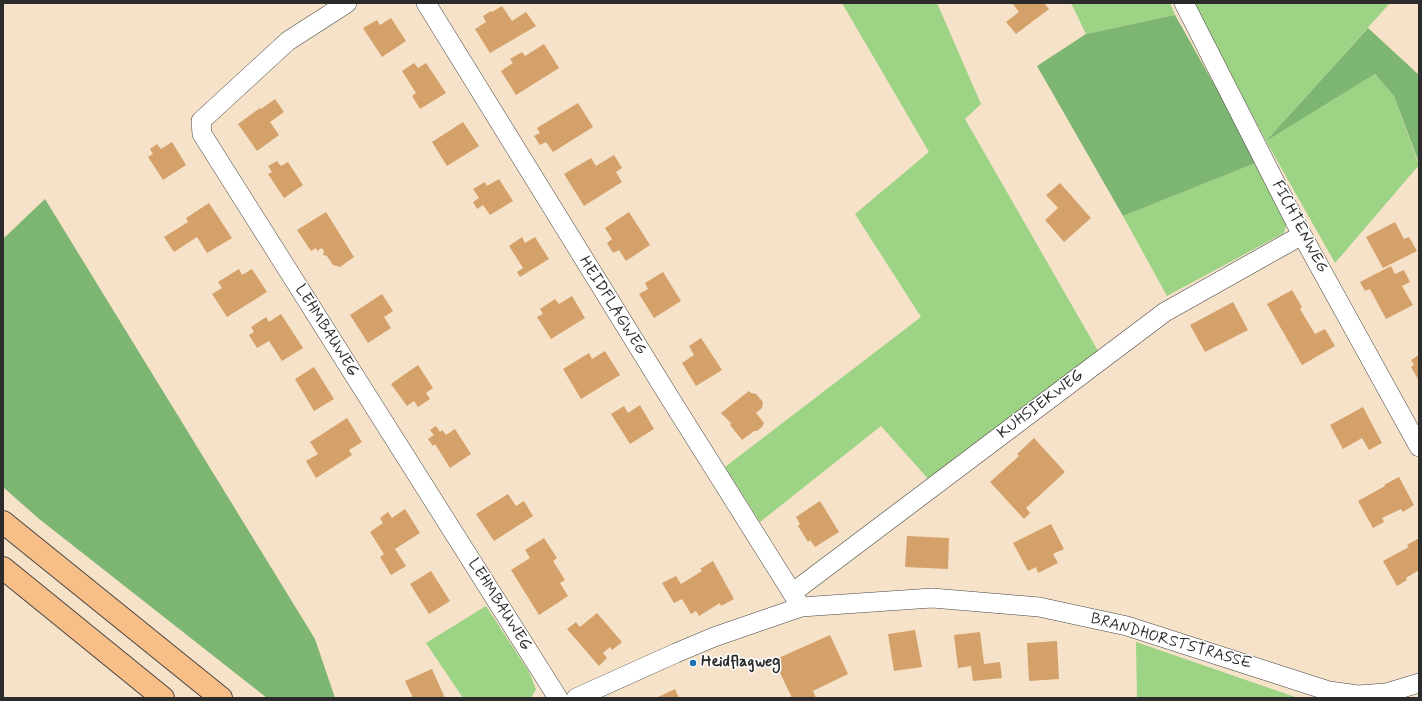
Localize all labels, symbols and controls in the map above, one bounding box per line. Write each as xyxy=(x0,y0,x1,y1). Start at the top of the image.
street label: FICHTENWEG xyxy=(1267,178,1331,276)
street label: HEIDFLAGWEG xyxy=(574,253,650,359)
street label: LEHMBAUWEG xyxy=(290,281,362,381)
street label: KUHSIEKWEG xyxy=(994,366,1088,444)
street label: LEHMBAUWEG xyxy=(463,555,535,655)
street label: BRANDHORSTSTRASSE xyxy=(1088,610,1254,674)
place label: Heidflagweg xyxy=(701,653,780,673)
marker: Heidflagweg xyxy=(688,658,698,668)

